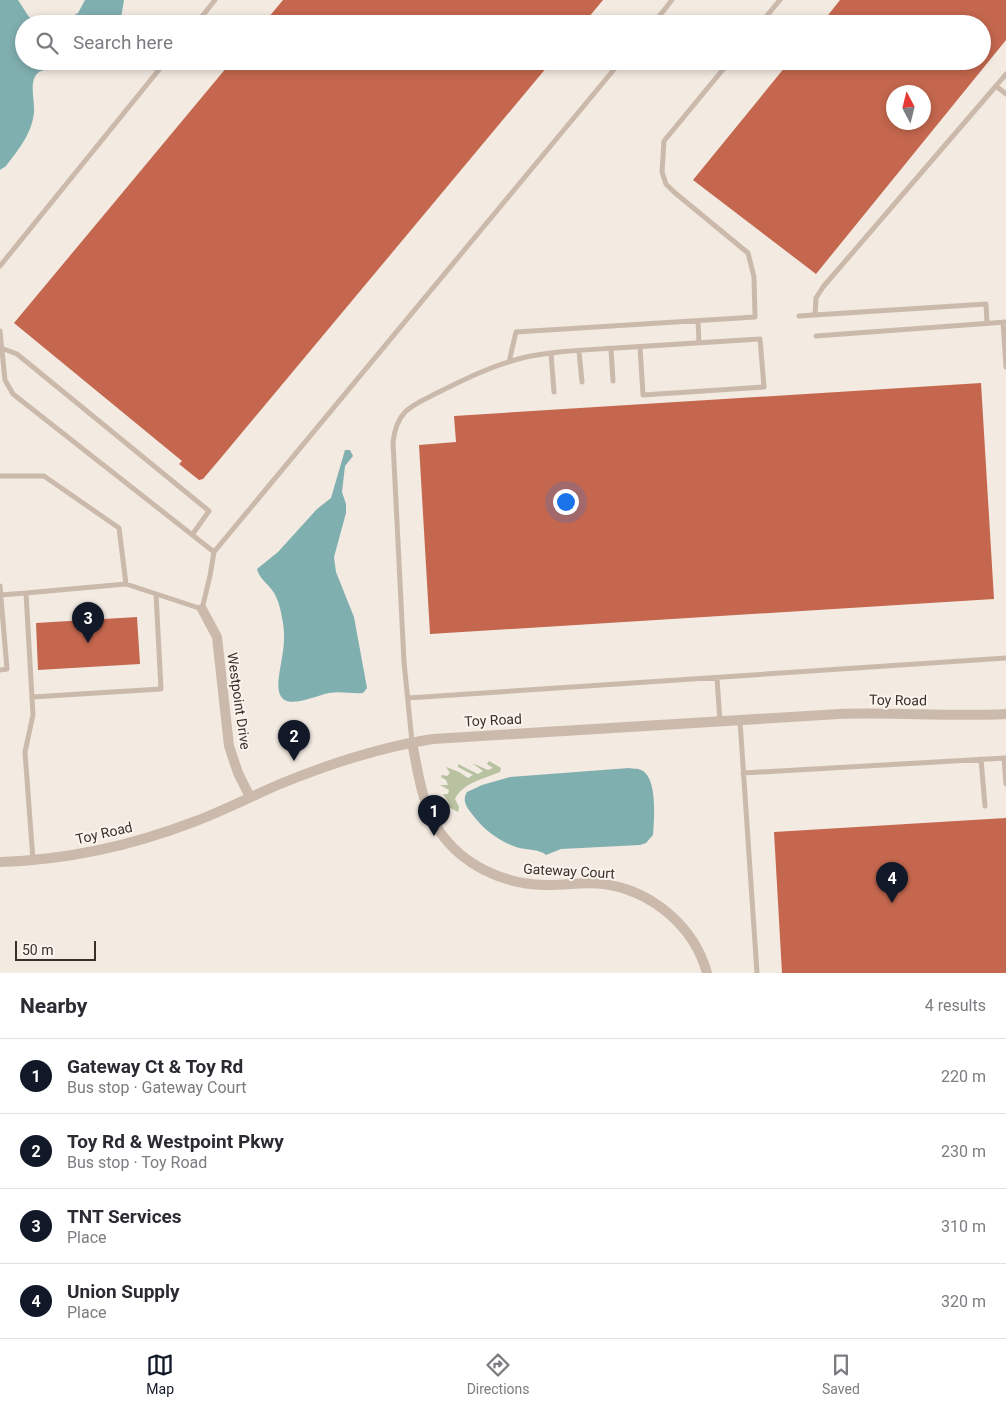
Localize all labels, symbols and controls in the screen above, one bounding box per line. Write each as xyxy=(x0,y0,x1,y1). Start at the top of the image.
search box xyxy=(15,15,991,70)
icon: search xyxy=(33,29,61,57)
text: Search here xyxy=(73,31,173,54)
north arrow xyxy=(886,85,931,130)
your location xyxy=(553,489,579,515)
pin: 3 xyxy=(72,602,104,643)
street label: Westpoint Drive xyxy=(224,651,254,751)
street label: Toy Road xyxy=(869,691,927,709)
street label: Toy Road xyxy=(464,710,522,730)
pin: 2 xyxy=(278,720,310,761)
pin: 1 xyxy=(418,795,450,836)
street label: Toy Road xyxy=(74,819,134,847)
street label: Gateway Court xyxy=(523,861,616,881)
pin: 4 xyxy=(876,862,908,903)
scale bar xyxy=(15,938,96,961)
text: 50 m xyxy=(22,942,54,958)
text: Nearby xyxy=(20,994,87,1018)
text: 4 results xyxy=(925,996,986,1015)
text: Gateway Ct & Toy Rd xyxy=(67,1055,243,1078)
text: 1 xyxy=(31,1067,41,1086)
text: 220 m xyxy=(941,1067,986,1086)
text: Bus stop · Gateway Court xyxy=(67,1078,246,1097)
text: Toy Rd & Westpoint Pkwy xyxy=(67,1130,284,1153)
text: 2 xyxy=(31,1142,41,1161)
text: 230 m xyxy=(941,1142,986,1161)
text: Bus stop · Toy Road xyxy=(67,1153,207,1172)
text: TNT Services xyxy=(67,1205,182,1228)
text: 3 xyxy=(31,1217,41,1236)
text: 310 m xyxy=(941,1217,986,1236)
text: Place xyxy=(67,1228,107,1247)
text: Union Supply xyxy=(67,1280,180,1303)
text: 4 xyxy=(31,1292,41,1311)
text: 320 m xyxy=(941,1292,986,1311)
text: Place xyxy=(67,1303,107,1322)
tab: Map xyxy=(146,1351,174,1397)
tab: Directions xyxy=(467,1351,530,1397)
tab: Saved xyxy=(822,1351,860,1397)

